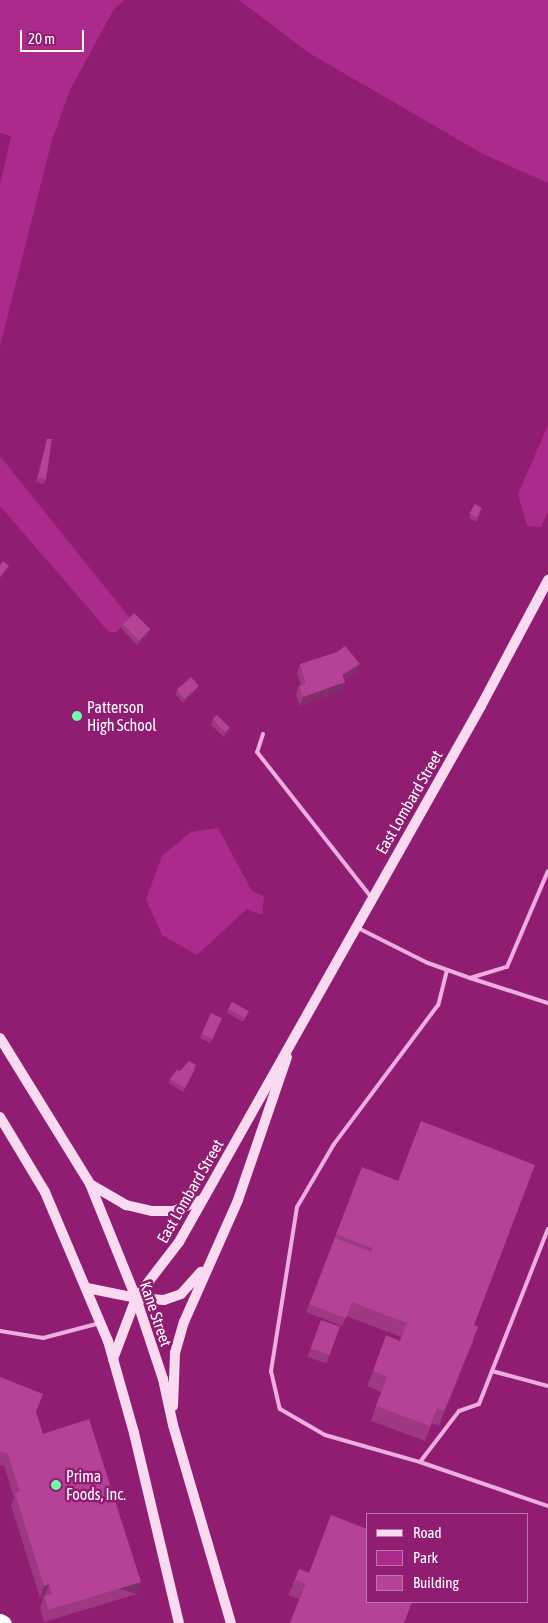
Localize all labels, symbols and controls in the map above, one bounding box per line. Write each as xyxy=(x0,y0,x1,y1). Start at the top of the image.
scale bar xyxy=(22,20,86,52)
text: 20 m xyxy=(28,30,55,47)
place label: Patterson High School xyxy=(87,697,156,735)
marker: Patterson High School xyxy=(71,710,83,722)
street label: East Lombard Street xyxy=(372,747,446,857)
street label: East Lombard Street xyxy=(153,1136,227,1246)
street label: Kane Street xyxy=(136,1279,176,1349)
place label: Prima Foods, Inc. xyxy=(66,1466,126,1504)
marker: Prima Foods, Inc. xyxy=(50,1479,62,1491)
legend xyxy=(366,1513,528,1603)
text: Road xyxy=(413,1524,442,1541)
text: Park xyxy=(413,1549,438,1566)
text: Building xyxy=(413,1574,459,1591)

